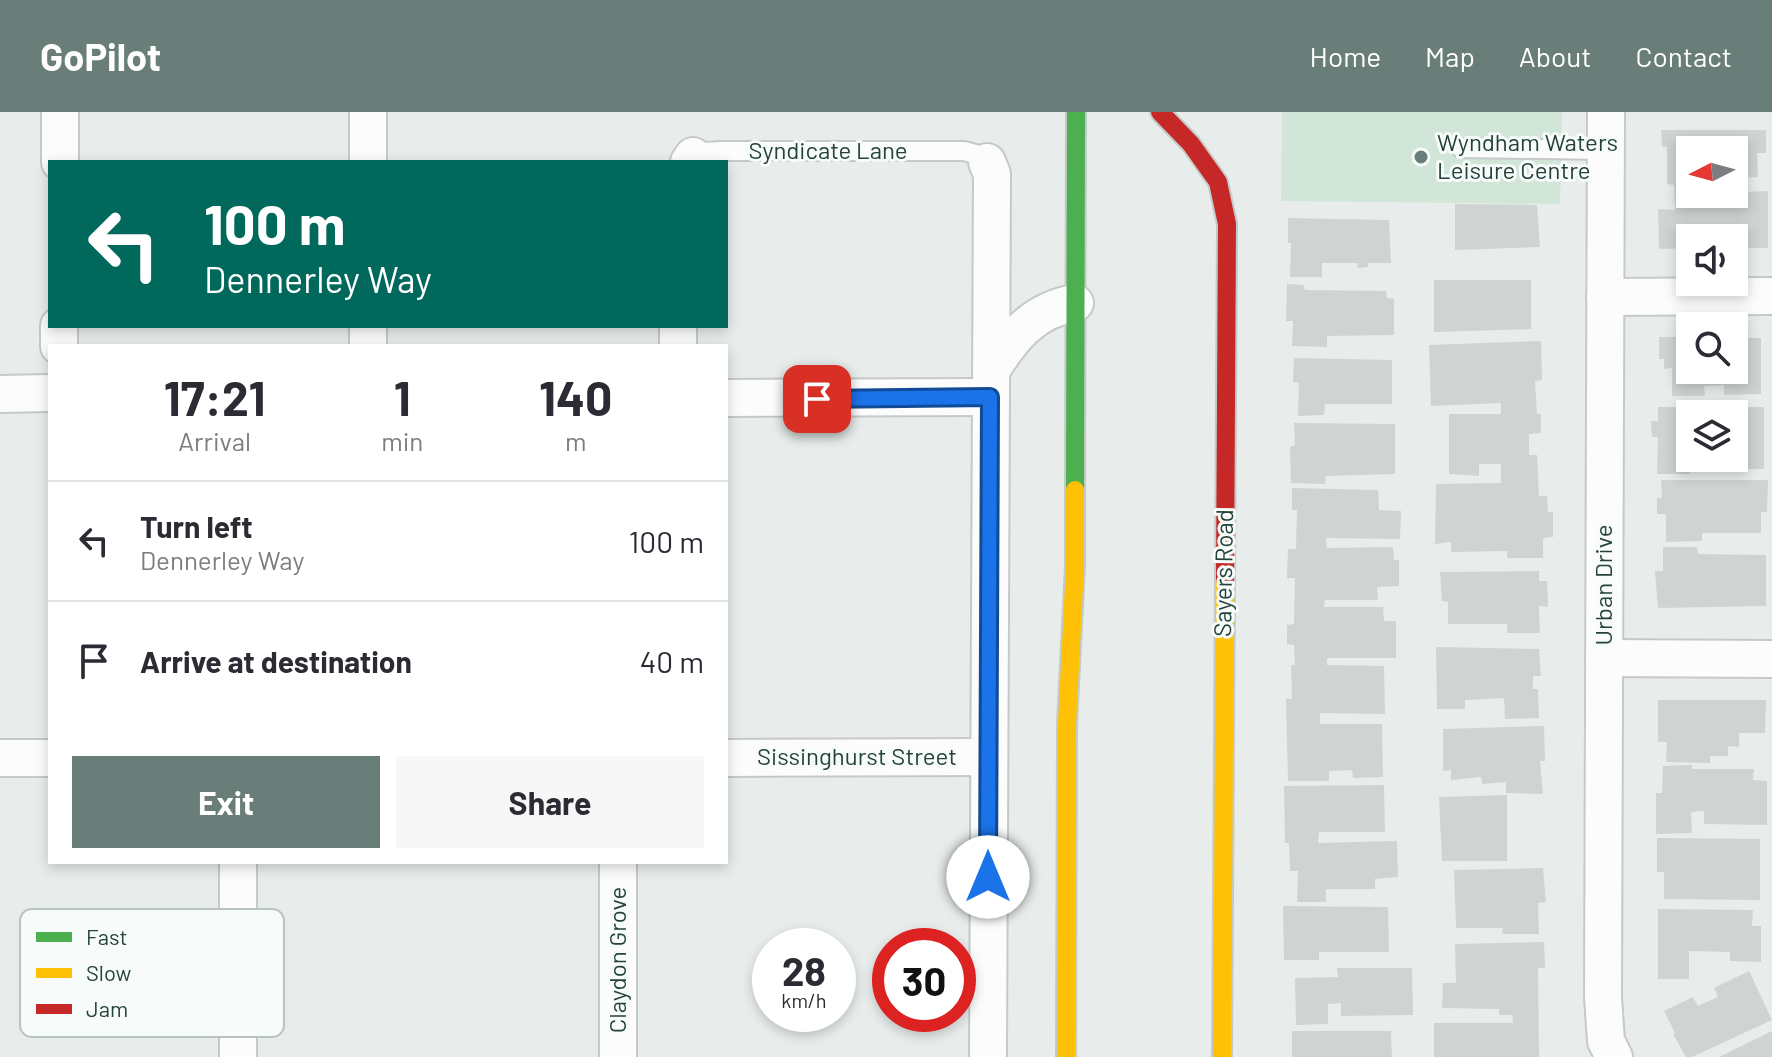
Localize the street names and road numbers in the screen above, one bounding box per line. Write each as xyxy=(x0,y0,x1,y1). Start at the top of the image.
street label: Syndicate Lane xyxy=(748,135,908,164)
street label: Sayers Road xyxy=(1207,509,1238,637)
street label: Urban Drive xyxy=(1588,525,1617,645)
street label: Sissinghurst Street xyxy=(757,741,957,770)
street label: Claydon Grove xyxy=(602,887,631,1033)

